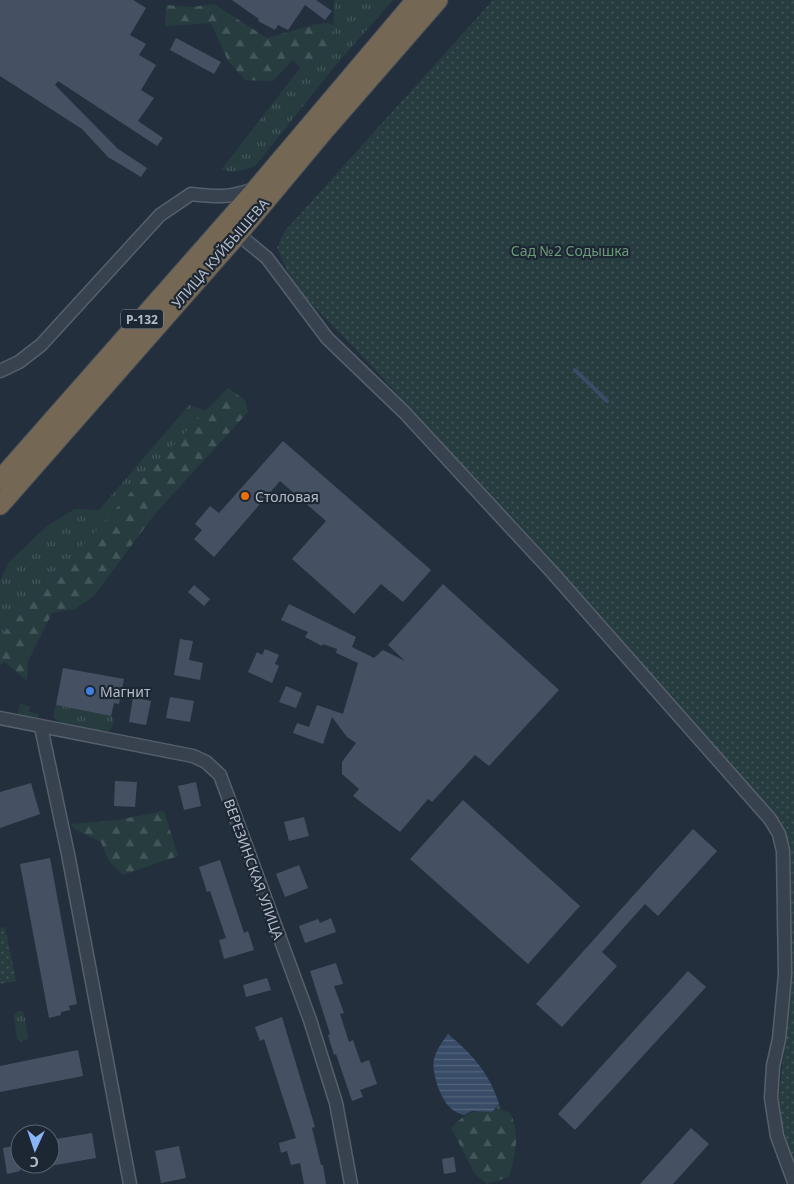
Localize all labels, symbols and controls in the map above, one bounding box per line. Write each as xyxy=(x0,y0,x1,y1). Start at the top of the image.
street label: УЛИЦА КУЙБЫШЕВА xyxy=(167,194,273,312)
park label: Сад №2 Содышка xyxy=(511,241,629,260)
road number: Р-132 xyxy=(121,310,163,328)
place label: Столовая xyxy=(255,487,319,506)
marker: Столовая xyxy=(239,490,251,502)
place label: Магнит xyxy=(100,682,151,701)
marker: Магнит xyxy=(84,685,96,697)
street label: ВЕРЕЗИНСКАЯ УЛИЦА xyxy=(220,796,288,942)
north arrow xyxy=(10,1124,60,1174)
text: С xyxy=(29,1153,39,1172)

